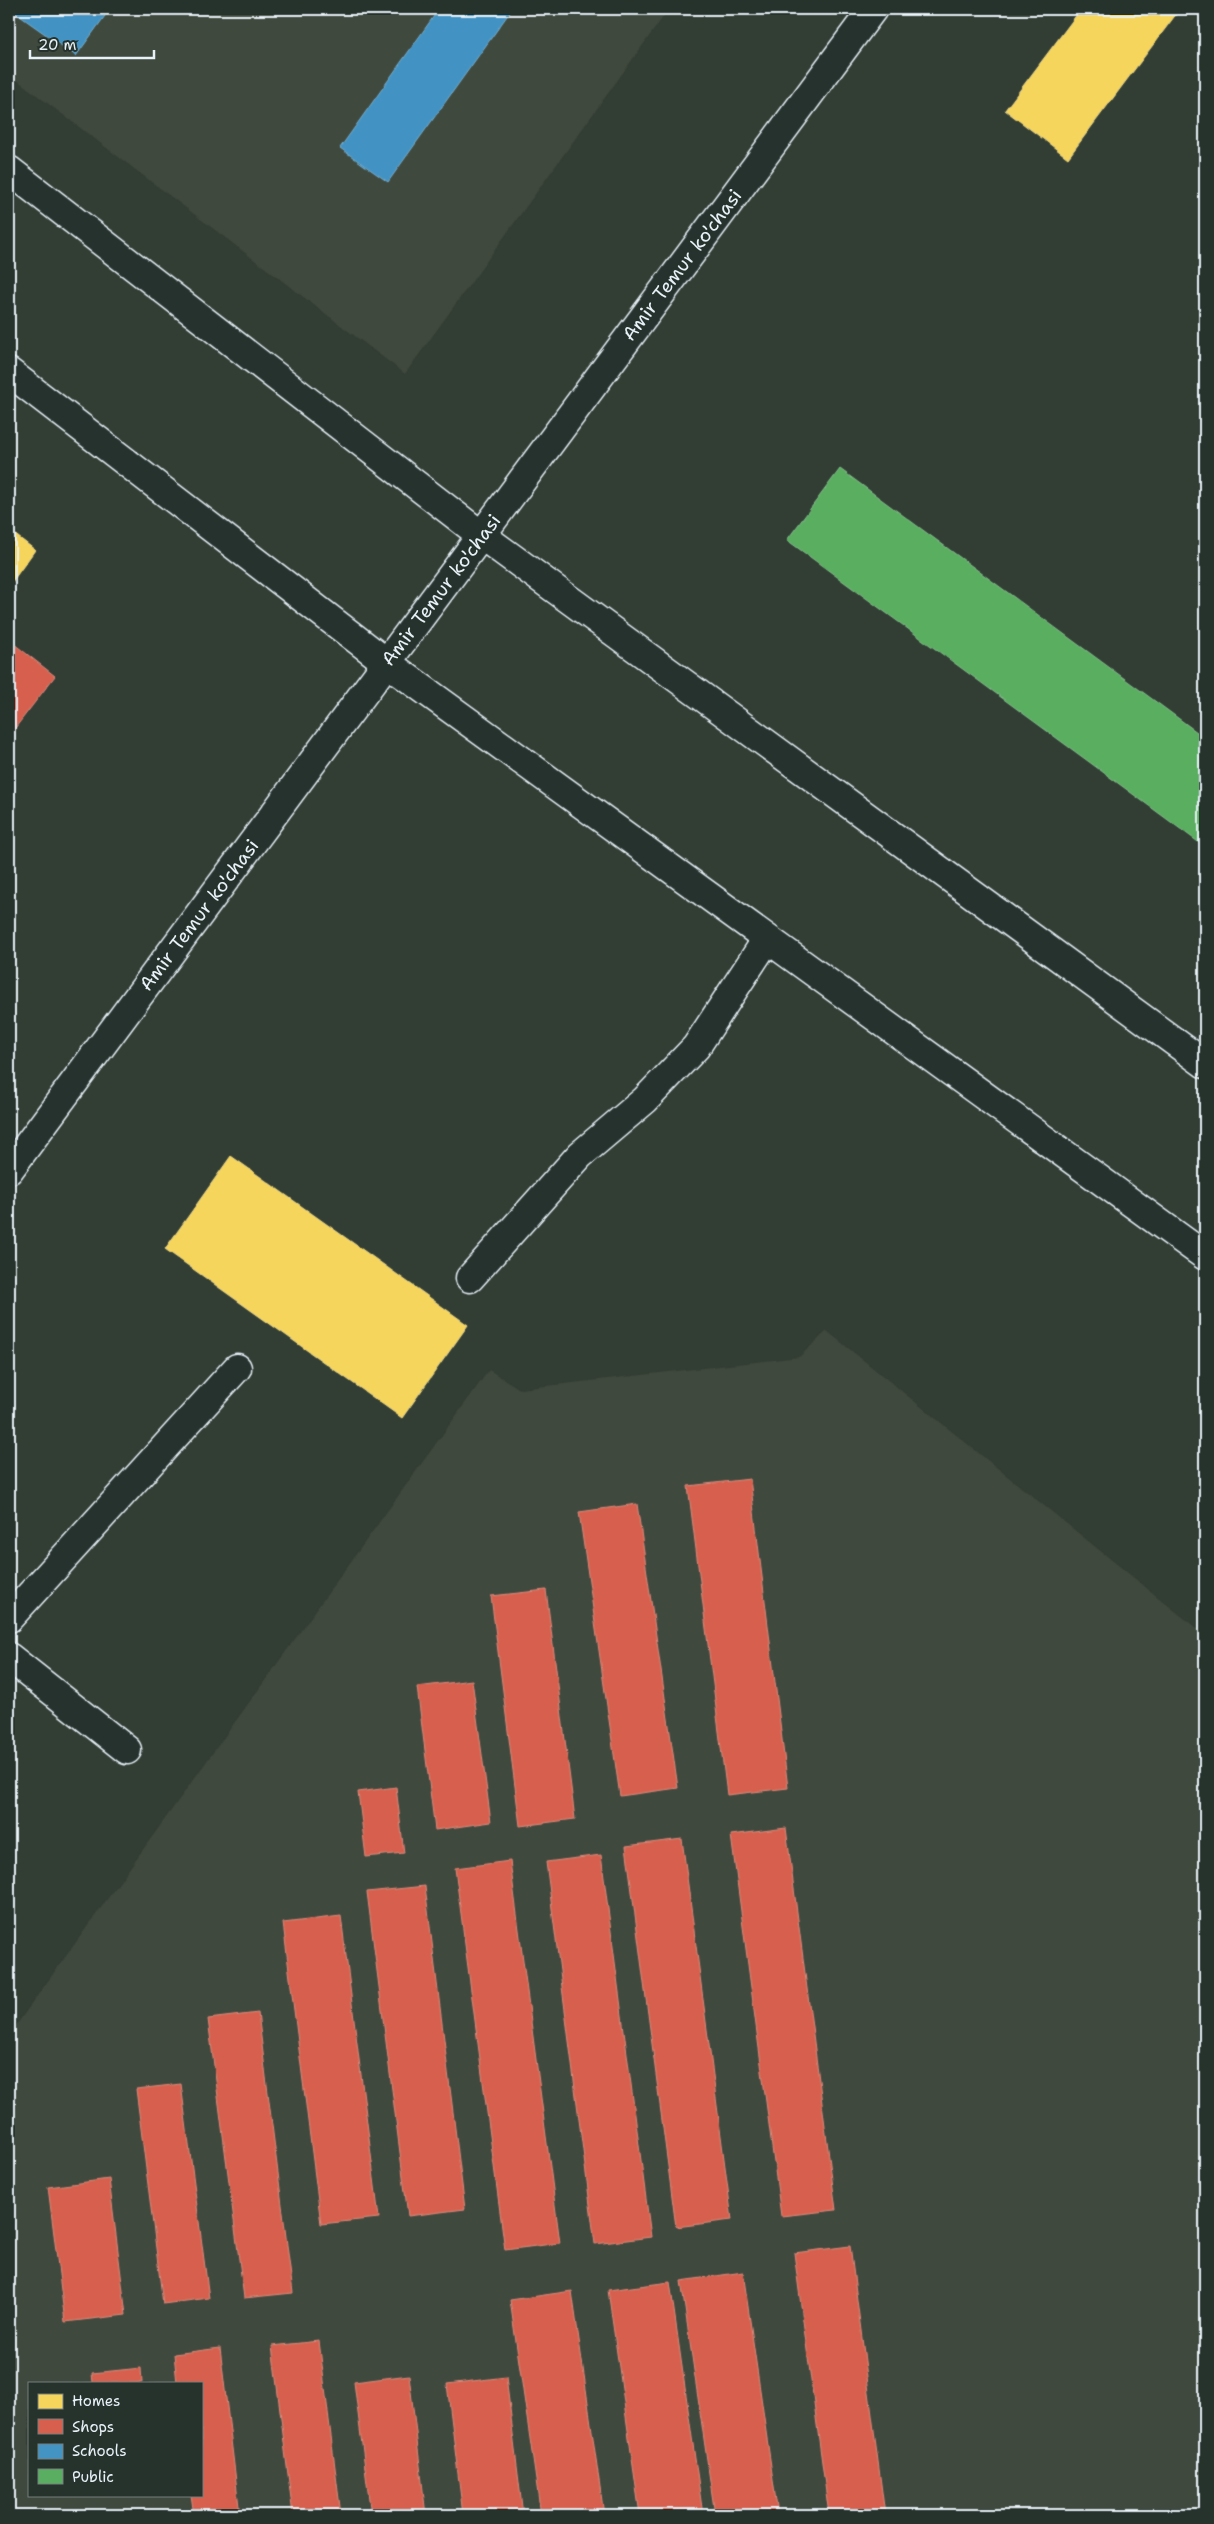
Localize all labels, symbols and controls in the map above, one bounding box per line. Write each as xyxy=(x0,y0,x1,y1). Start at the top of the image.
scale bar xyxy=(30,28,154,60)
text: 20 m xyxy=(38,35,77,55)
street label: Amir Temur ko'chasi xyxy=(617,184,747,346)
street label: Amir Temur ko'chasi xyxy=(376,509,506,671)
street label: Amir Temur ko'chasi xyxy=(134,834,264,996)
legend xyxy=(28,2382,202,2496)
text: Homes xyxy=(72,2391,120,2411)
text: Shops xyxy=(72,2417,114,2437)
text: Schools xyxy=(72,2441,127,2461)
text: Public xyxy=(72,2467,114,2487)

